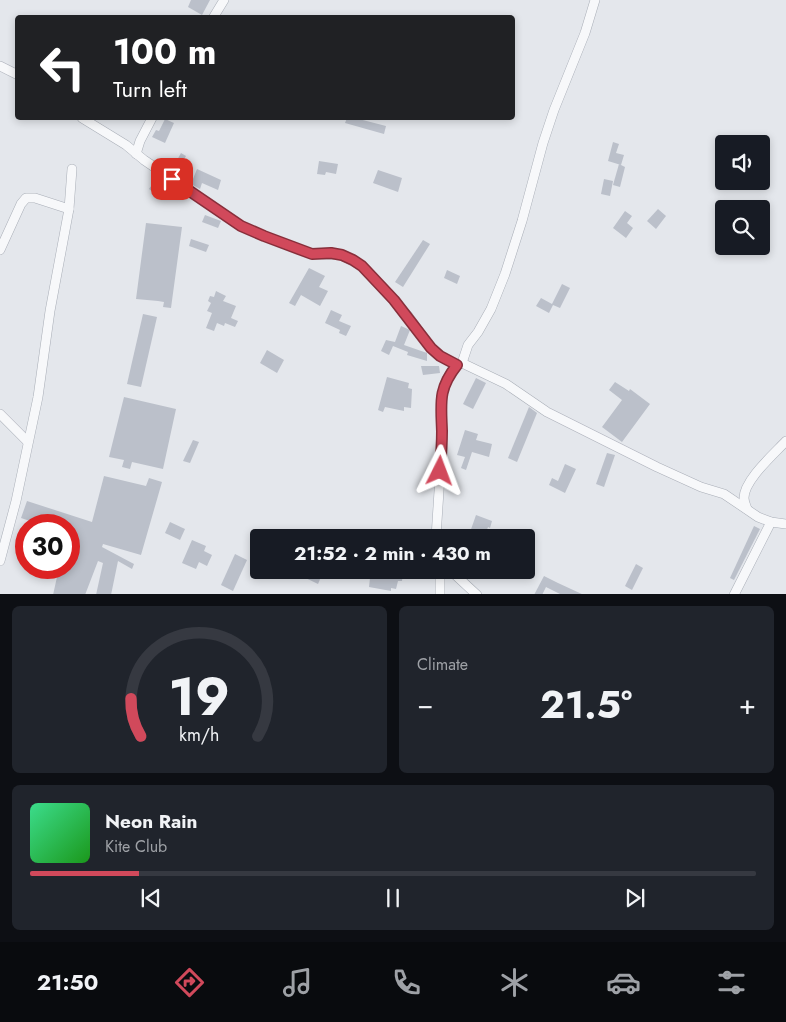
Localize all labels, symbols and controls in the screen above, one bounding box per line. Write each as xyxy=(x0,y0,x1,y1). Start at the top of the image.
text: 100 m xyxy=(113,27,216,77)
icon: left xyxy=(30,35,95,100)
text: Turn left xyxy=(113,73,187,105)
map controls xyxy=(715,135,770,255)
button: sound xyxy=(715,135,770,190)
pin xyxy=(151,158,193,200)
icon: arrive xyxy=(158,165,186,193)
button: search xyxy=(715,200,770,255)
position arrow xyxy=(413,444,465,496)
speed limit sign: 30 xyxy=(15,514,80,579)
text: 21:52 · 2 min · 430 m xyxy=(294,540,491,567)
text: Climate xyxy=(417,653,468,676)
text: 19 xyxy=(169,659,230,735)
text: 21.5° xyxy=(540,677,632,732)
text: − xyxy=(417,684,434,725)
text: + xyxy=(739,684,756,725)
text: km/h xyxy=(179,722,220,748)
text: Neon Rain xyxy=(105,808,198,835)
text: Kite Club xyxy=(105,835,167,858)
icon: previous xyxy=(137,884,165,912)
icon: pause xyxy=(379,884,407,912)
icon: next xyxy=(621,884,649,912)
icon: directions xyxy=(172,965,207,1000)
icon: music xyxy=(280,965,315,1000)
icon: phone xyxy=(389,965,424,1000)
icon: climate xyxy=(497,965,532,1000)
icon: car xyxy=(606,965,641,1000)
icon: filters xyxy=(714,965,749,1000)
text: 21:50 xyxy=(37,966,98,998)

